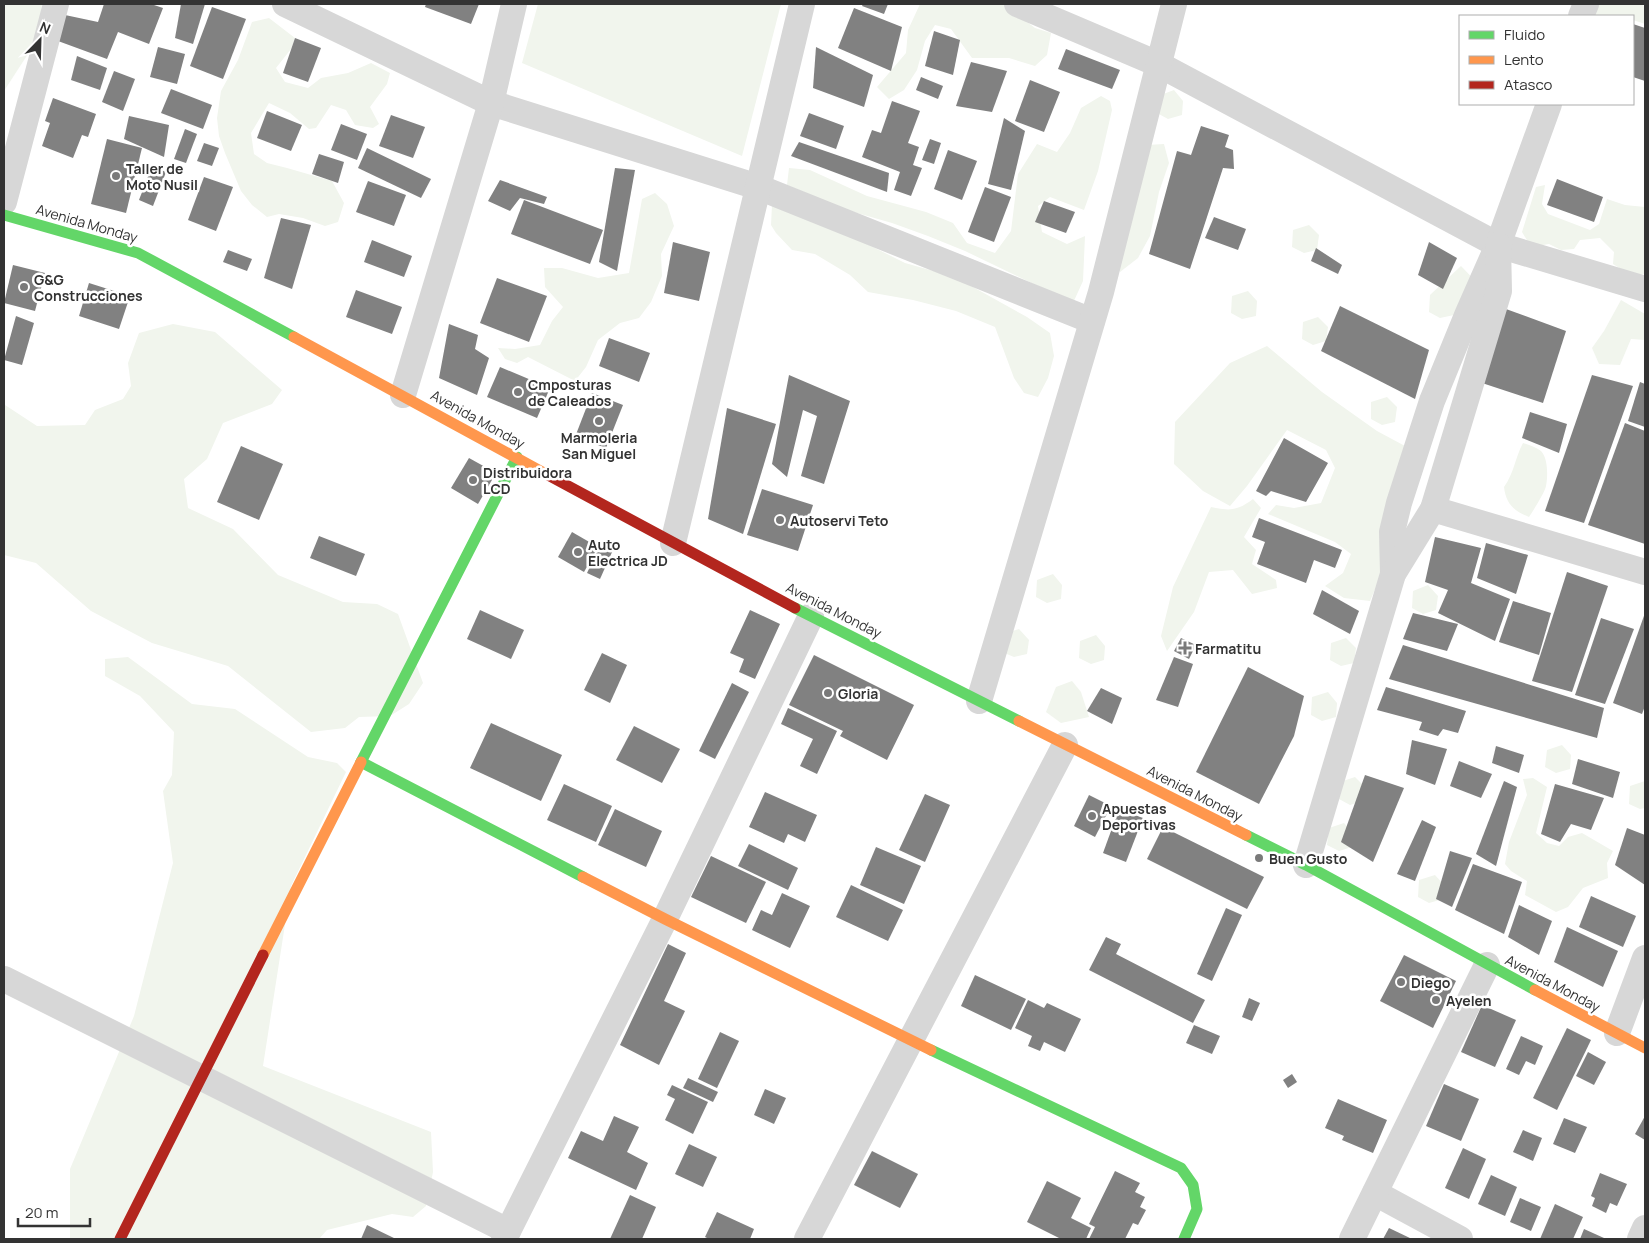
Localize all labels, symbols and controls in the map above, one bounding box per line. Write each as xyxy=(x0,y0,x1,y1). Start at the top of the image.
north arrow xyxy=(15,15,65,65)
legend xyxy=(1459,15,1634,105)
text: N xyxy=(37,17,54,38)
text: Fluido xyxy=(1504,24,1545,45)
text: Lento xyxy=(1504,49,1544,70)
text: Atasco xyxy=(1504,74,1552,95)
place label: Taller de Moto Nusil xyxy=(126,159,198,194)
marker: Taller de Moto Nusil xyxy=(110,170,122,182)
street label: Avenida Monday xyxy=(34,199,141,247)
place label: G&G Construcciones xyxy=(34,270,143,305)
marker: G&G Construcciones xyxy=(18,281,30,293)
place label: Cmposturas de Caleados xyxy=(528,375,612,410)
street label: Avenida Monday xyxy=(428,385,529,453)
marker: Cmposturas de Caleados xyxy=(512,386,524,398)
marker: Marmoleria San Miguel xyxy=(593,415,605,427)
place label: Marmoleria San Miguel xyxy=(561,428,637,463)
place label: Distribuidora LCD xyxy=(483,463,572,498)
marker: Distribuidora LCD xyxy=(467,474,479,486)
place label: Autoservi Teto xyxy=(790,511,889,530)
marker: Autoservi Teto xyxy=(774,514,786,526)
place label: Auto Electrica JD xyxy=(588,535,668,570)
marker: Auto Electrica JD xyxy=(572,546,584,558)
street label: Avenida Monday xyxy=(783,578,886,643)
place label: Farmatitu xyxy=(1195,639,1261,658)
marker: Farmatitu xyxy=(1179,642,1191,654)
place label: Gloria xyxy=(838,684,878,703)
marker: Gloria xyxy=(822,687,834,699)
street label: Avenida Monday xyxy=(1144,761,1247,826)
place label: Apuestas Deportivas xyxy=(1102,799,1176,834)
marker: Apuestas Deportivas xyxy=(1086,810,1098,822)
place label: Buen Gusto xyxy=(1269,849,1348,868)
marker: Buen Gusto xyxy=(1253,852,1265,864)
street label: Avenida Monday xyxy=(1502,950,1604,1016)
place label: Diego xyxy=(1411,973,1451,992)
marker: Diego xyxy=(1395,976,1407,988)
place label: Ayelen xyxy=(1446,991,1492,1010)
marker: Ayelen xyxy=(1430,994,1442,1006)
scale bar xyxy=(18,1196,90,1228)
text: 20 m xyxy=(25,1202,58,1223)

